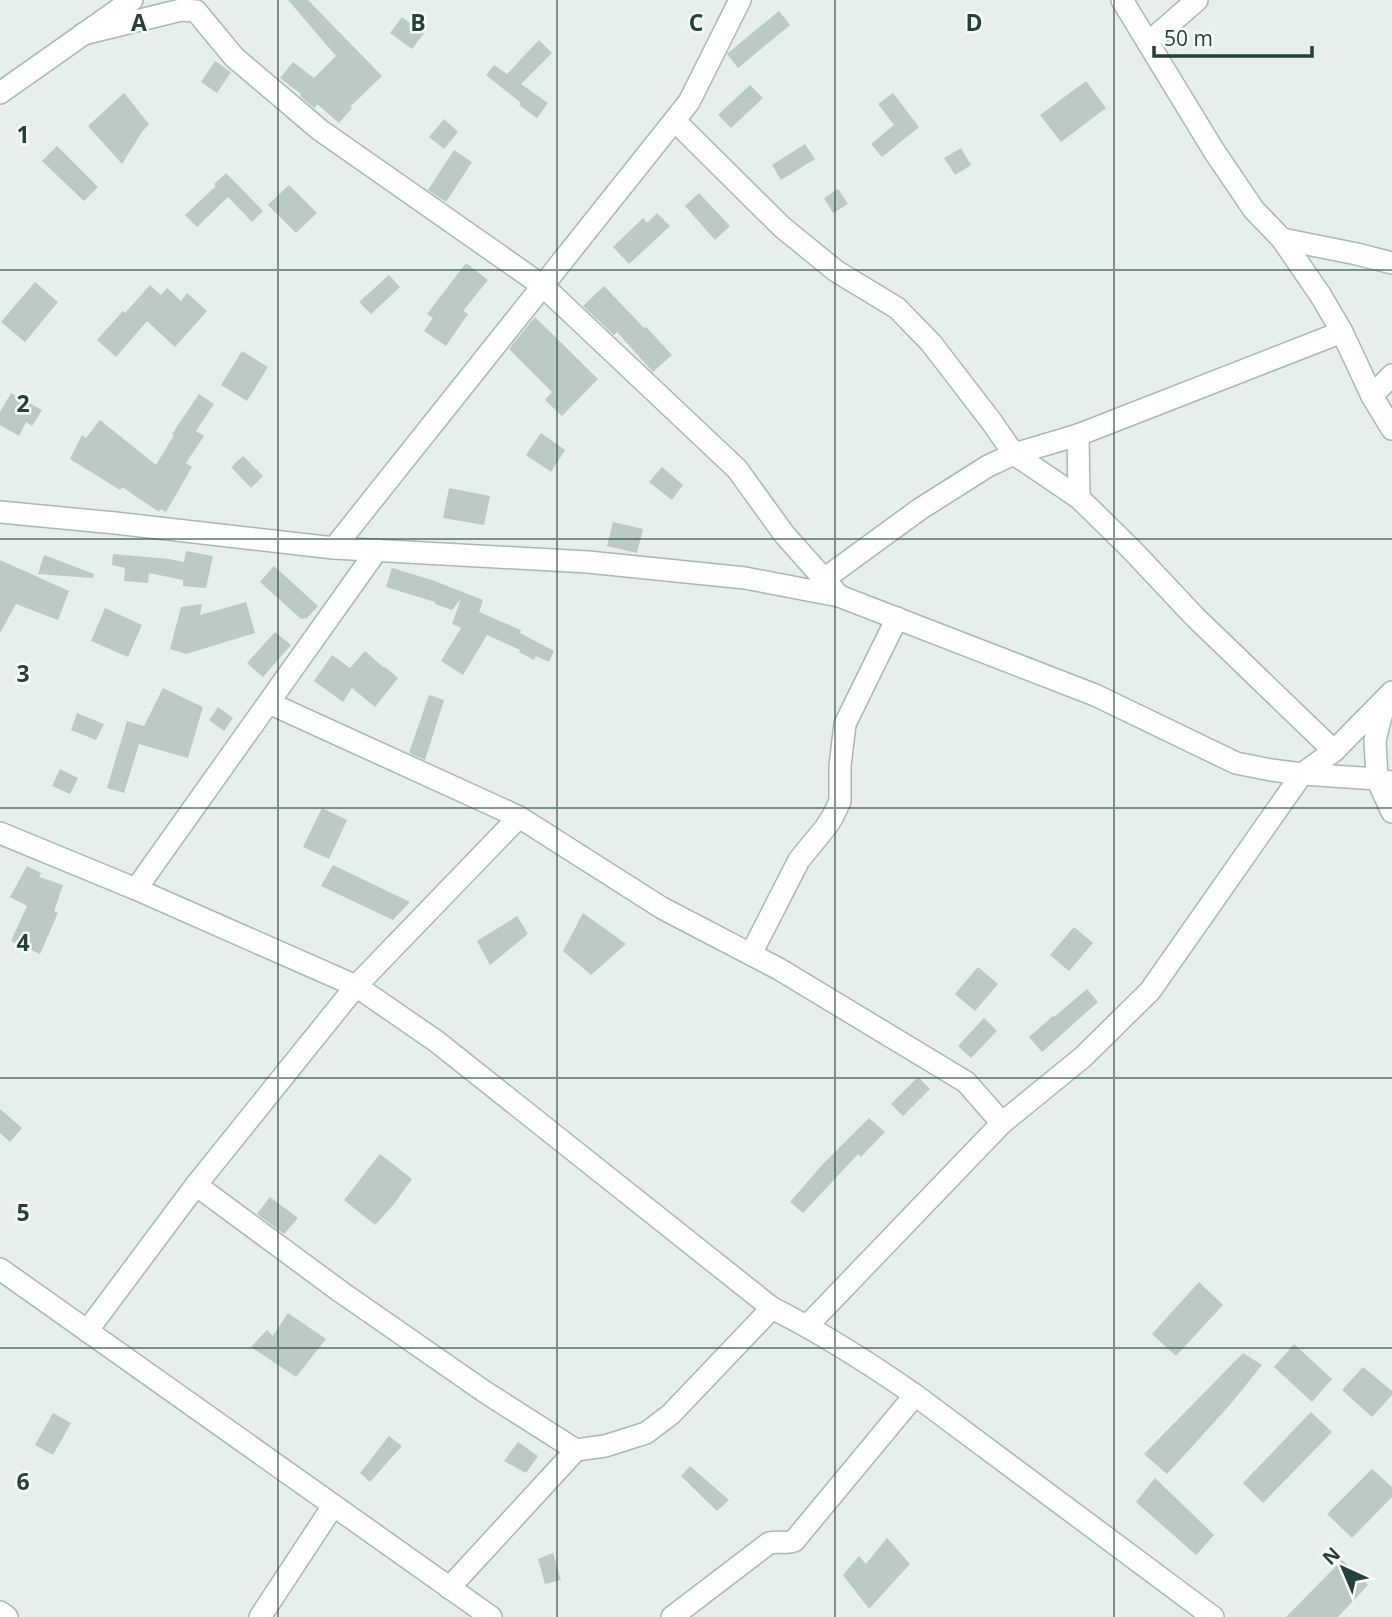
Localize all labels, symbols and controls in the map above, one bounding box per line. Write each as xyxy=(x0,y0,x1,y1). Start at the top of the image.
text: A xyxy=(131,6,147,38)
text: B xyxy=(410,6,426,38)
text: C xyxy=(689,6,703,38)
text: D xyxy=(965,6,983,38)
scale bar xyxy=(1154,14,1312,58)
text: 50 m xyxy=(1164,24,1213,52)
text: 1 xyxy=(16,118,30,150)
text: 2 xyxy=(16,387,30,419)
text: 3 xyxy=(16,657,30,689)
text: 4 xyxy=(16,926,30,958)
text: 5 xyxy=(16,1196,30,1228)
text: 6 xyxy=(16,1465,30,1497)
north arrow xyxy=(1308,1533,1378,1603)
text: N xyxy=(1317,1541,1346,1570)

